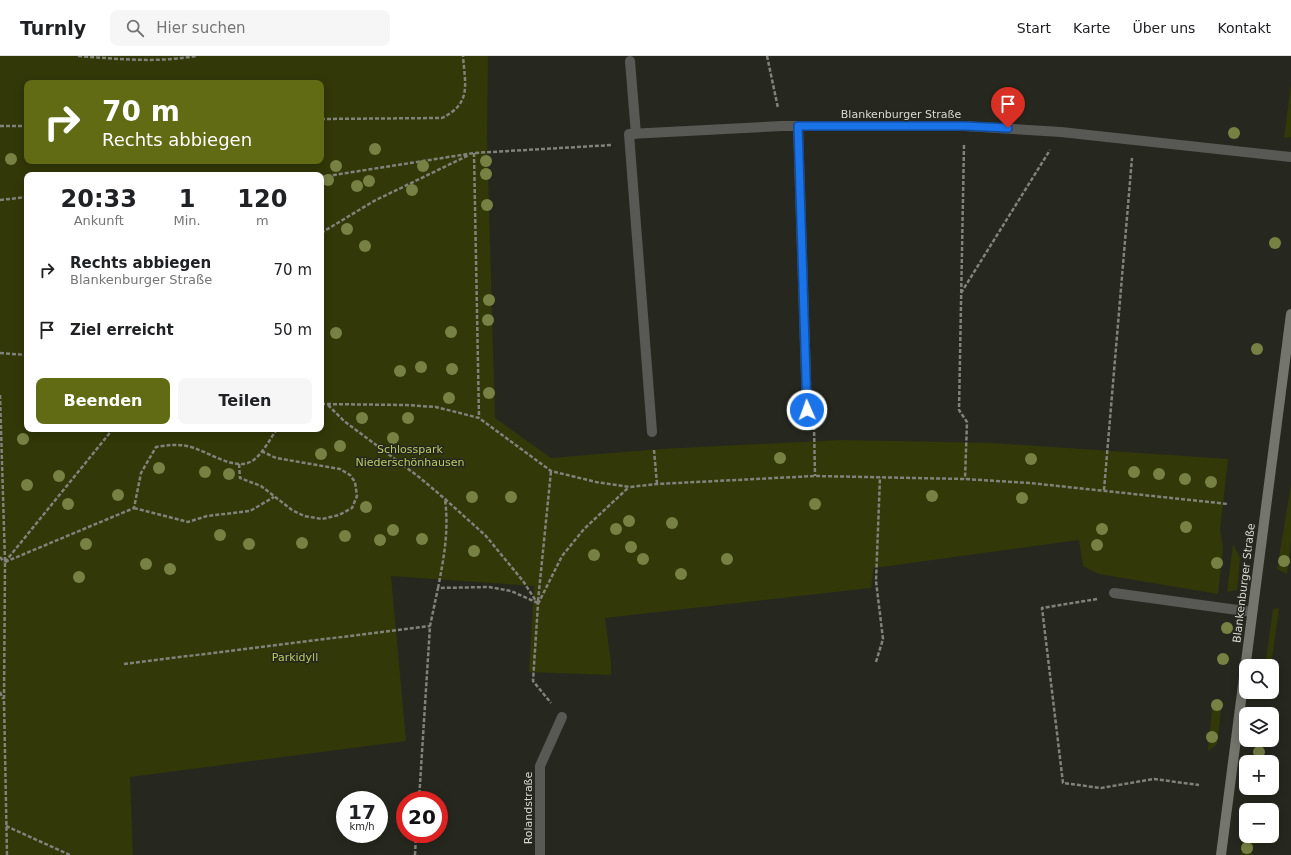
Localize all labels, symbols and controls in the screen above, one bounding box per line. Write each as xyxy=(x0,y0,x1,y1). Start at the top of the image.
search box xyxy=(110,10,390,46)
text: Turnly xyxy=(20,17,86,39)
icon: search xyxy=(124,17,146,39)
text: Hier suchen xyxy=(156,19,246,37)
text: Start xyxy=(1017,20,1051,36)
text: Karte xyxy=(1073,20,1110,36)
text: Über uns xyxy=(1132,20,1195,36)
text: Kontakt xyxy=(1217,20,1271,36)
pin xyxy=(991,87,1025,128)
icon: arrive xyxy=(997,93,1019,115)
text: 70 m xyxy=(102,95,180,128)
icon: right xyxy=(36,96,88,148)
street label: Blankenburger Straße xyxy=(841,108,961,121)
text: Rechts abbiegen xyxy=(102,129,252,150)
text: 20:33 xyxy=(61,185,137,213)
text: 1 xyxy=(179,185,195,213)
text: 120 xyxy=(237,185,287,213)
text: Ankunft xyxy=(74,213,124,228)
text: Min. xyxy=(174,213,201,228)
text: m xyxy=(256,213,269,228)
text: Rechts abbiegen xyxy=(70,254,211,272)
icon: right xyxy=(36,259,58,281)
text: 70 m xyxy=(274,261,312,279)
text: Blankenburger Straße xyxy=(70,272,212,287)
icon: arrive xyxy=(36,319,58,341)
text: Ziel erreicht xyxy=(70,321,174,339)
text: 50 m xyxy=(274,321,312,339)
button: Beenden xyxy=(36,378,170,424)
button: Teilen xyxy=(178,378,312,424)
position arrow xyxy=(786,389,828,431)
park label: Schlosspark Niederschönhausen xyxy=(356,443,464,469)
street label: Blankenburger Straße xyxy=(1230,522,1258,644)
park label: Parkidyll xyxy=(272,651,318,664)
map controls xyxy=(1239,659,1279,843)
button: search xyxy=(1239,659,1279,699)
button: layers xyxy=(1239,707,1279,747)
button: + xyxy=(1239,755,1279,795)
street label: Rolandstraße xyxy=(522,771,535,844)
speed limit sign: 20 xyxy=(396,791,448,843)
text: 17 xyxy=(348,800,376,824)
button: − xyxy=(1239,803,1279,843)
text: km/h xyxy=(349,821,375,832)

